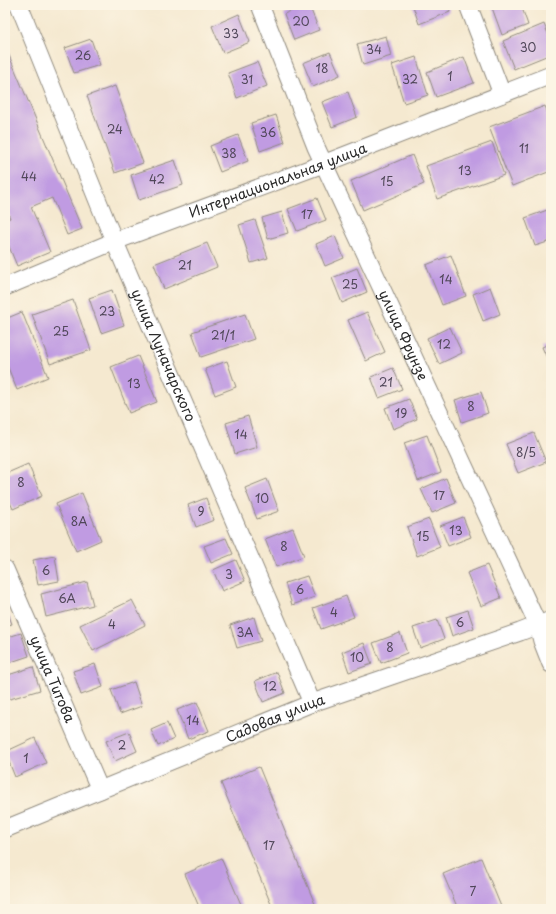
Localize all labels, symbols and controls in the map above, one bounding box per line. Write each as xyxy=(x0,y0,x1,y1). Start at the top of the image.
house number: 20 xyxy=(292,12,310,30)
house number: 33 xyxy=(223,24,239,42)
house number: 30 xyxy=(520,38,537,56)
house number: 34 xyxy=(366,40,382,58)
house number: 26 xyxy=(75,46,91,64)
house number: 18 xyxy=(316,59,328,77)
house number: 1 xyxy=(447,67,453,85)
house number: 31 xyxy=(241,70,253,88)
house number: 32 xyxy=(402,70,418,88)
house number: 24 xyxy=(107,120,123,138)
house number: 36 xyxy=(260,123,276,141)
street label: Интернациональная улица xyxy=(186,137,370,223)
house number: 11 xyxy=(519,139,529,157)
house number: 38 xyxy=(221,144,237,162)
house number: 13 xyxy=(458,161,472,179)
house number: 44 xyxy=(21,167,37,185)
house number: 42 xyxy=(149,170,165,188)
house number: 15 xyxy=(380,172,394,190)
house number: 17 xyxy=(301,205,313,223)
house number: 21 xyxy=(178,256,192,274)
house number: 14 xyxy=(439,270,453,288)
house number: 25 xyxy=(342,275,358,293)
street label: улица Луначарского xyxy=(126,286,202,425)
street label: улица Фрунзе xyxy=(374,286,434,383)
house number: 23 xyxy=(99,302,115,320)
house number: 25 xyxy=(53,322,69,340)
house number: 21/1 xyxy=(211,326,235,344)
house number: 12 xyxy=(437,335,451,353)
house number: 21 xyxy=(379,373,393,391)
house number: 13 xyxy=(127,374,141,392)
house number: 8 xyxy=(467,397,475,415)
house number: 19 xyxy=(395,404,407,422)
house number: 14 xyxy=(234,425,248,443)
house number: 8/5 xyxy=(516,443,536,461)
house number: 8 xyxy=(17,473,25,491)
house number: 17 xyxy=(433,486,445,504)
house number: 10 xyxy=(255,489,269,507)
house number: 9 xyxy=(197,502,205,520)
house number: 8А xyxy=(71,512,87,530)
house number: 13 xyxy=(449,521,463,539)
house number: 15 xyxy=(416,527,430,545)
house number: 8 xyxy=(280,537,288,555)
house number: 6 xyxy=(42,561,50,579)
house number: 3 xyxy=(225,565,233,583)
house number: 6 xyxy=(296,580,304,598)
house number: 6А xyxy=(58,589,76,607)
house number: 4 xyxy=(330,603,338,621)
house number: 6 xyxy=(456,613,464,631)
house number: 4 xyxy=(108,615,116,633)
house number: 3А xyxy=(236,623,254,641)
street label: улица Титова xyxy=(25,632,81,726)
house number: 8 xyxy=(386,638,394,656)
house number: 10 xyxy=(350,648,364,666)
house number: 12 xyxy=(263,677,277,695)
street label: Садовая улица xyxy=(222,688,328,747)
house number: 14 xyxy=(186,711,200,729)
house number: 2 xyxy=(118,736,126,754)
house number: 1 xyxy=(23,749,29,767)
house number: 17 xyxy=(263,836,275,854)
house number: 7 xyxy=(470,882,477,900)

